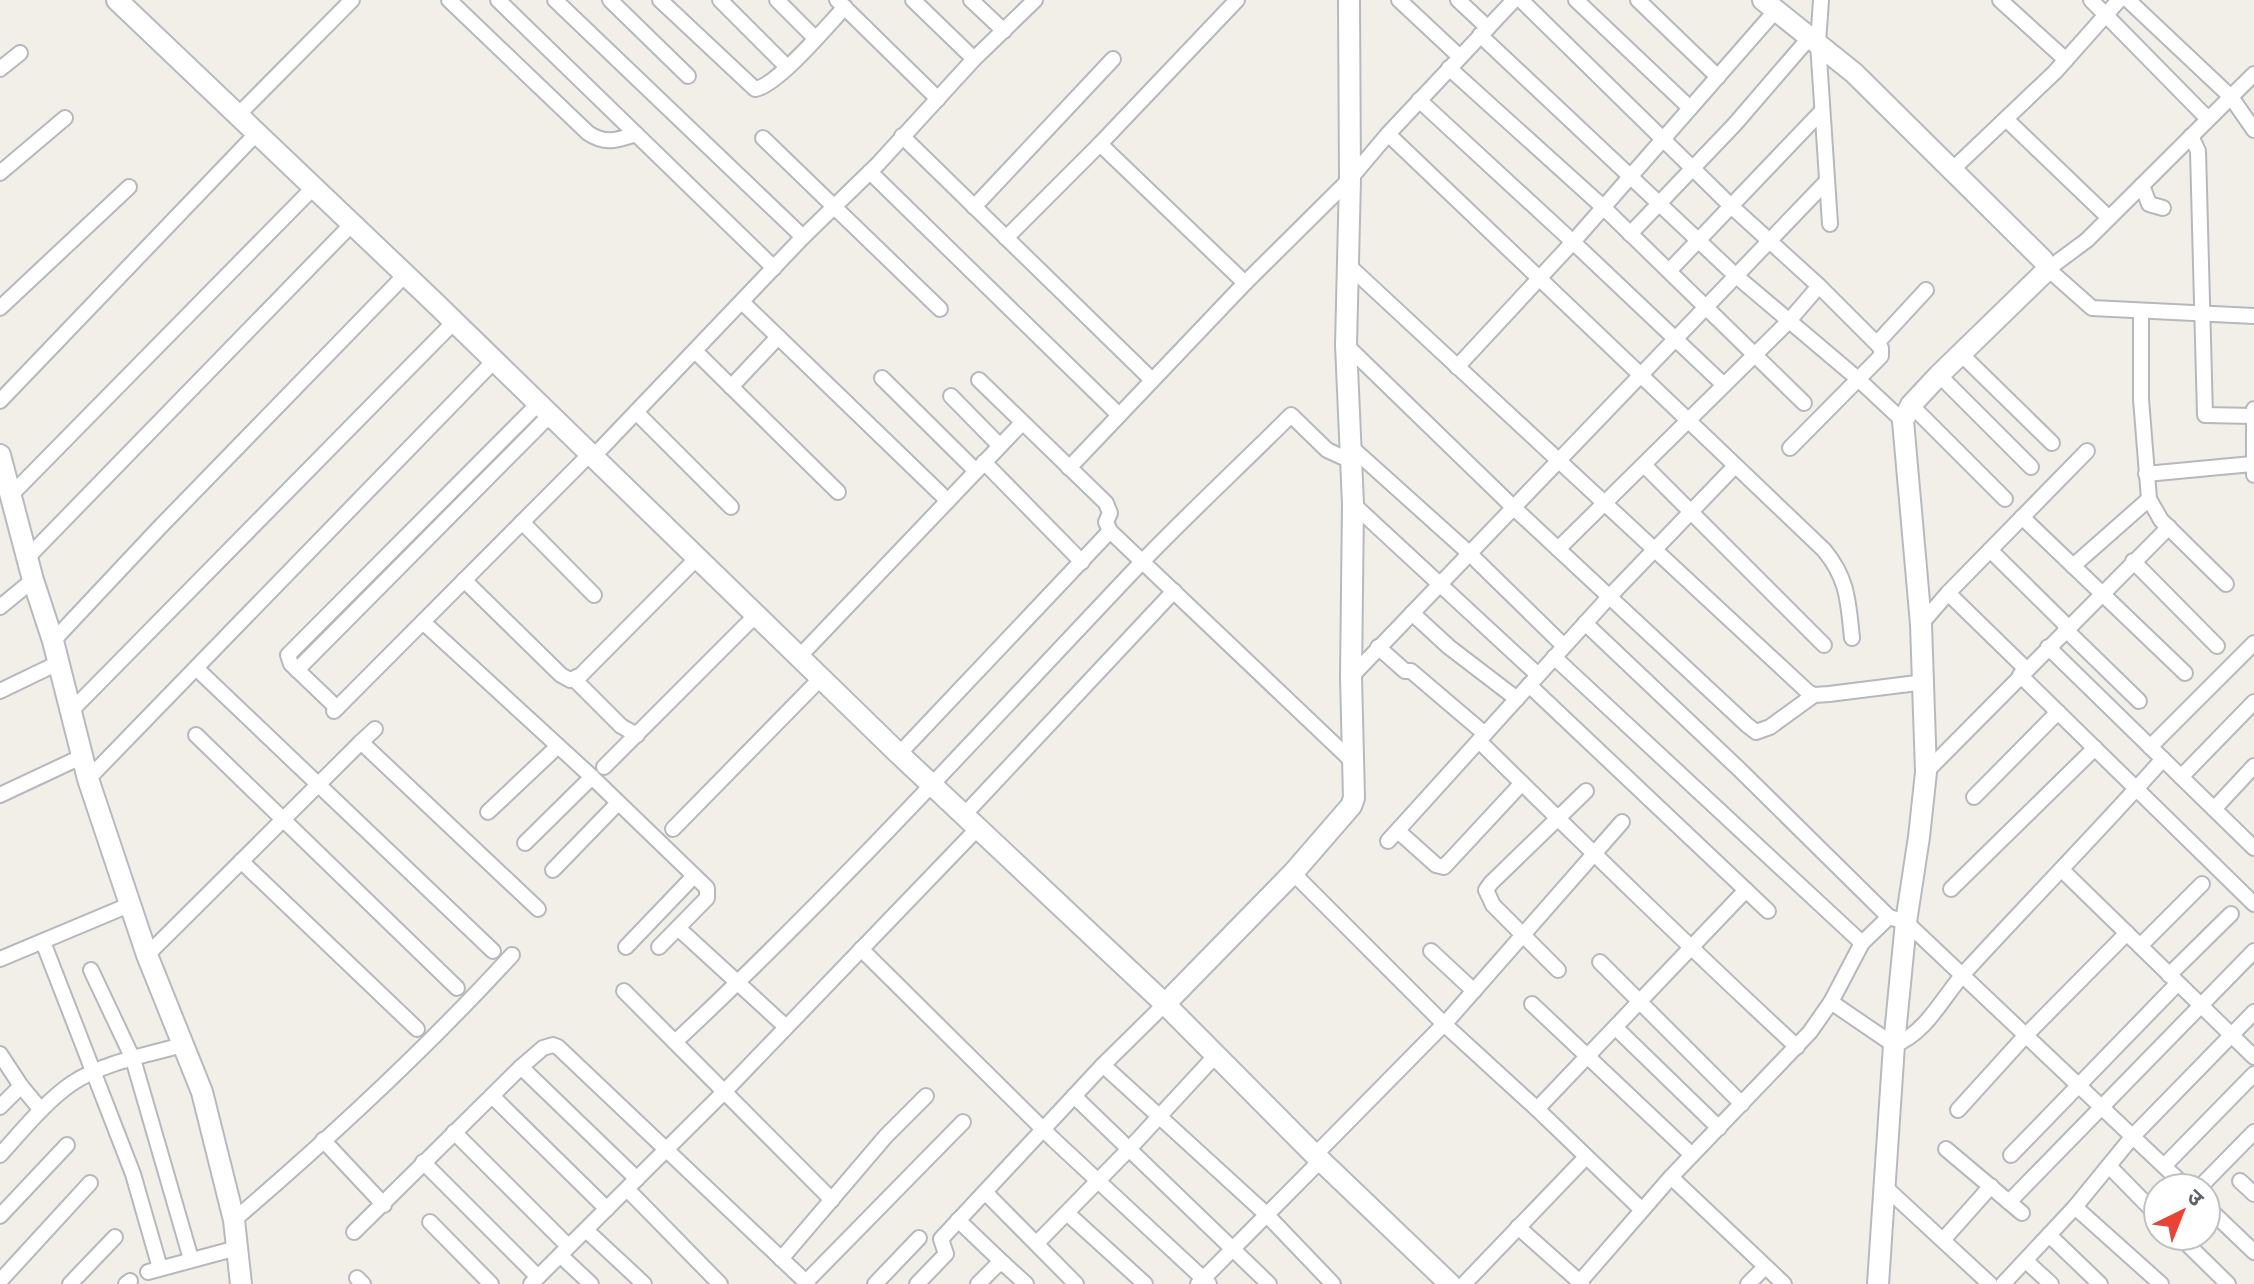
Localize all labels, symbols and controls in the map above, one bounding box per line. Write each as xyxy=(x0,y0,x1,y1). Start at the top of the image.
north arrow xyxy=(2142,1172,2222,1252)
text: उ xyxy=(2182,1184,2209,1212)

